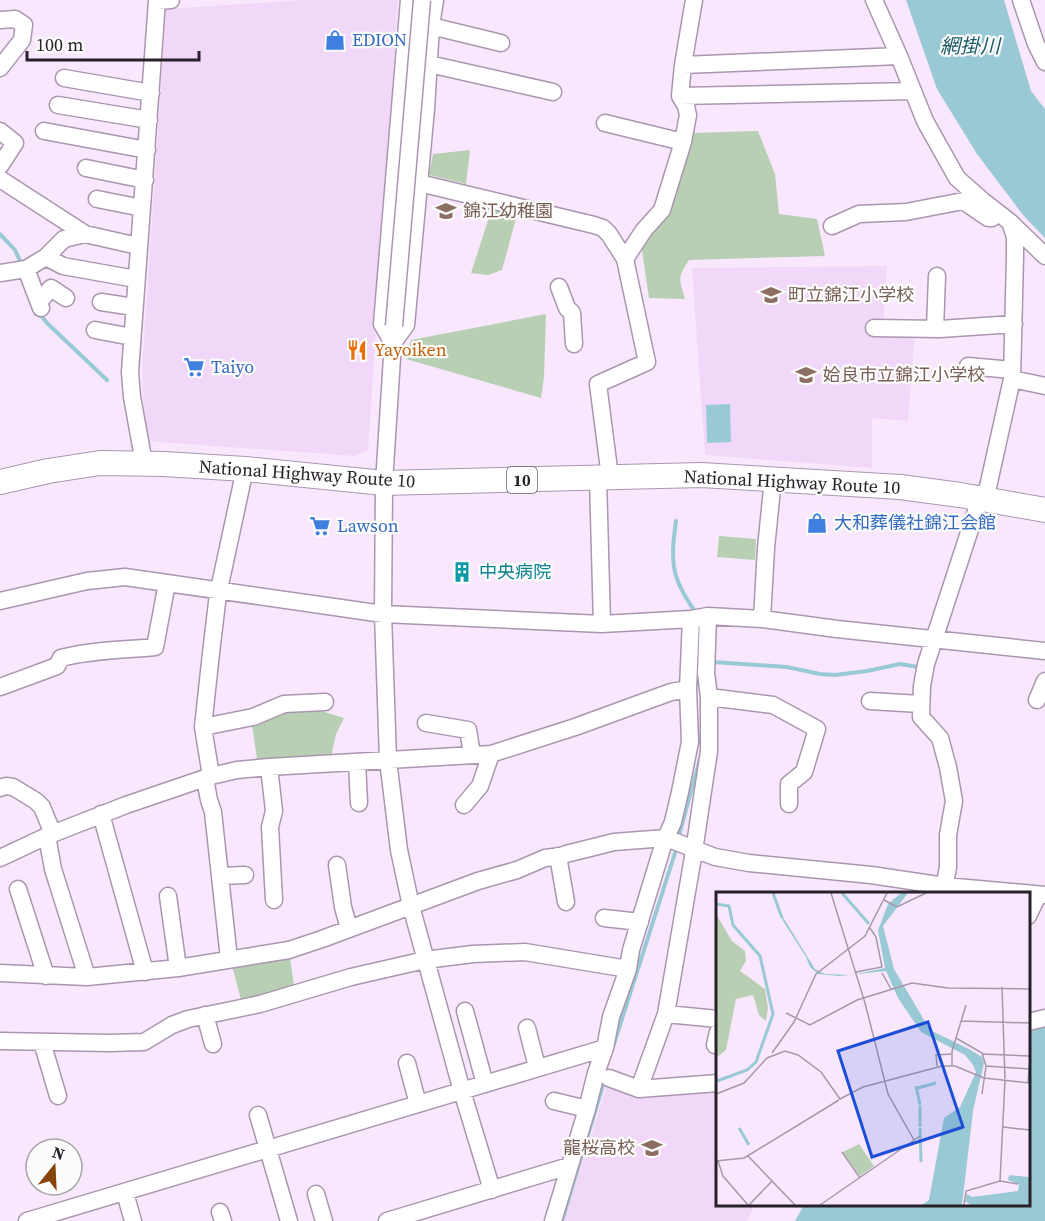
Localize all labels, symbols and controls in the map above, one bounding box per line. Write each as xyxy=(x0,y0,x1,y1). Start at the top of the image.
scale bar xyxy=(27,24,200,62)
place label: EDION xyxy=(352,27,407,52)
shop icon: EDION xyxy=(323,28,347,52)
text: 100 m xyxy=(36,32,83,57)
water label: 網掛川 xyxy=(940,32,1002,60)
place label: 錦江幼稚園 xyxy=(463,198,553,223)
school or university icon: 錦江幼稚園 xyxy=(434,199,458,223)
place label: 町立錦江小学校 xyxy=(788,282,914,307)
school or university icon: 町立錦江小学校 xyxy=(759,283,783,307)
place label: Yayoiken xyxy=(374,337,447,362)
restaurant icon: Yayoiken xyxy=(345,338,369,362)
place label: Taiyo xyxy=(211,354,254,379)
supermarket icon: Taiyo xyxy=(182,355,206,379)
place label: 姶良市立錦江小学校 xyxy=(823,362,985,387)
school or university icon: 姶良市立錦江小学校 xyxy=(794,363,818,387)
street label: National Highway Route 10 xyxy=(198,453,416,494)
street label: National Highway Route 10 xyxy=(683,463,901,500)
road number: 10 xyxy=(507,467,537,493)
place label: 大和葬儀社錦江会館 xyxy=(834,510,996,535)
shop icon: 大和葬儀社錦江会館 xyxy=(805,511,829,535)
place label: Lawson xyxy=(337,513,399,538)
supermarket icon: Lawson xyxy=(308,514,332,538)
place label: 中央病院 xyxy=(479,559,551,584)
building icon: 中央病院 xyxy=(450,560,474,584)
inset map xyxy=(716,892,1030,1206)
place label: 龍桜高校 xyxy=(563,1135,635,1160)
school or university icon: 龍桜高校 xyxy=(640,1136,664,1160)
north arrow xyxy=(24,1137,84,1197)
text: N xyxy=(50,1140,68,1165)

